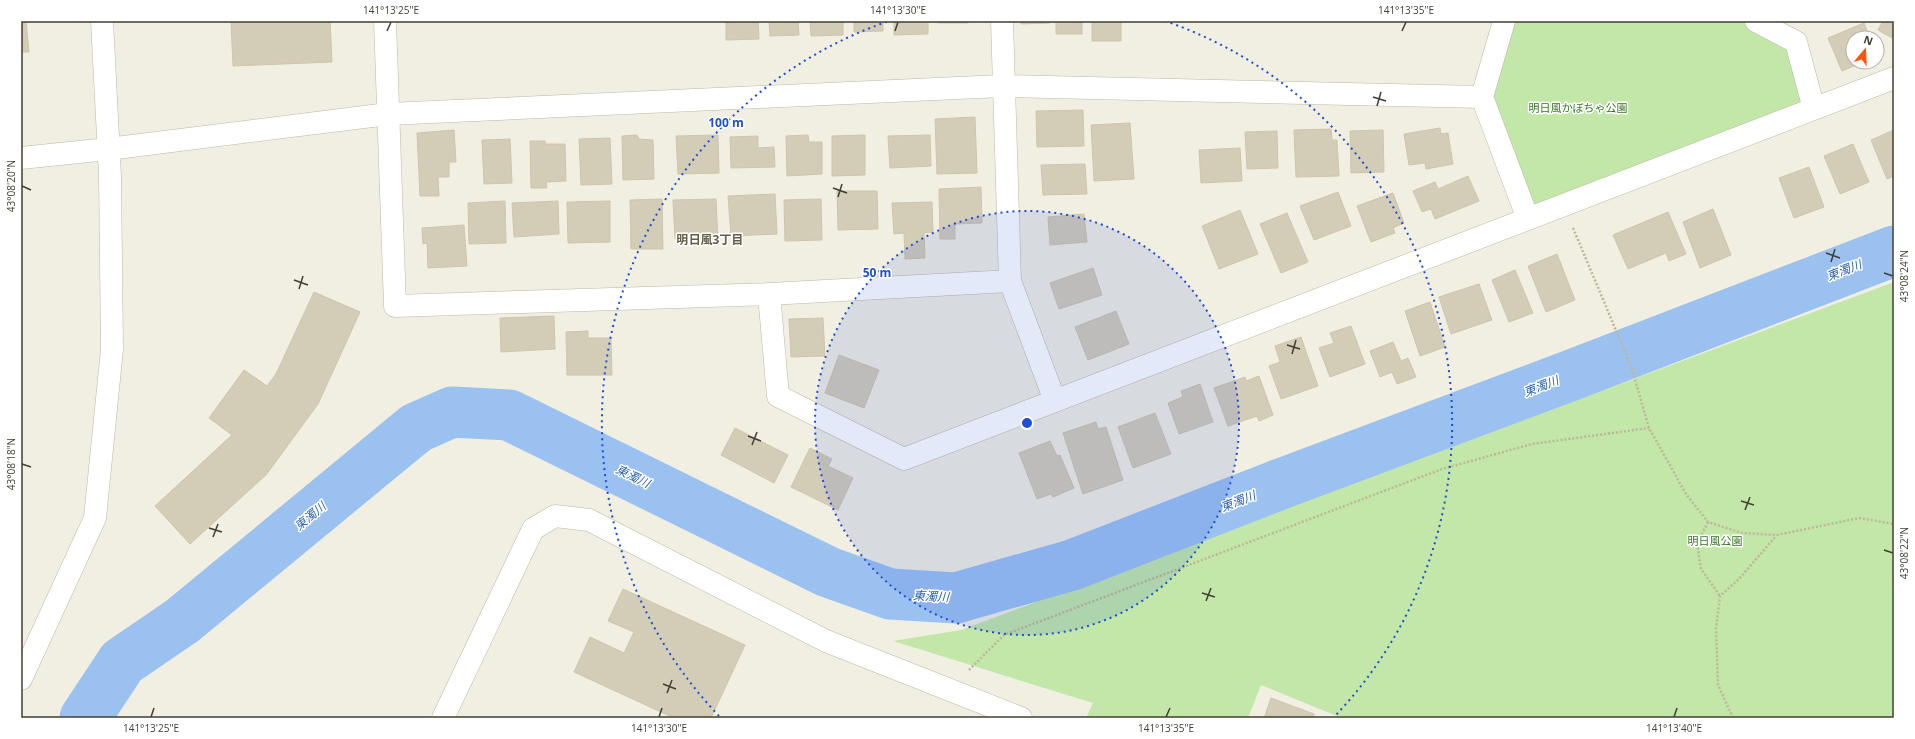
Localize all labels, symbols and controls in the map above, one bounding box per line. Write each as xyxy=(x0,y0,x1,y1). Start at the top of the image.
text: 141°13'25"E xyxy=(363,3,419,17)
text: 141°13'30"E xyxy=(870,3,926,17)
text: 141°13'35"E xyxy=(1378,3,1434,17)
north arrow xyxy=(1845,30,1885,70)
text: N xyxy=(1862,32,1875,49)
park label: 明日風かぼちゃ公園 xyxy=(1529,100,1628,115)
text: 100 m xyxy=(708,114,744,131)
text: 43°08'20"N xyxy=(4,160,18,212)
district label: 明日風3丁目 xyxy=(677,231,743,248)
text: 43°08'24"N xyxy=(1897,250,1911,302)
water label: 東濁川 xyxy=(1824,255,1866,284)
text: 50 m xyxy=(863,264,891,281)
water label: 東濁川 xyxy=(1521,371,1563,400)
centre of rings xyxy=(1020,416,1034,430)
text: 43°08'18"N xyxy=(4,438,18,490)
water label: 東濁川 xyxy=(613,460,655,492)
water label: 東濁川 xyxy=(1218,486,1260,515)
water label: 東濁川 xyxy=(291,497,331,534)
text: 43°08'22"N xyxy=(1897,527,1911,579)
park label: 明日風公園 xyxy=(1688,533,1743,548)
water label: 東濁川 xyxy=(913,587,951,606)
text: 141°13'25"E xyxy=(123,721,179,735)
text: 141°13'30"E xyxy=(631,721,687,735)
text: 141°13'35"E xyxy=(1138,721,1194,735)
text: 141°13'40"E xyxy=(1646,721,1702,735)

